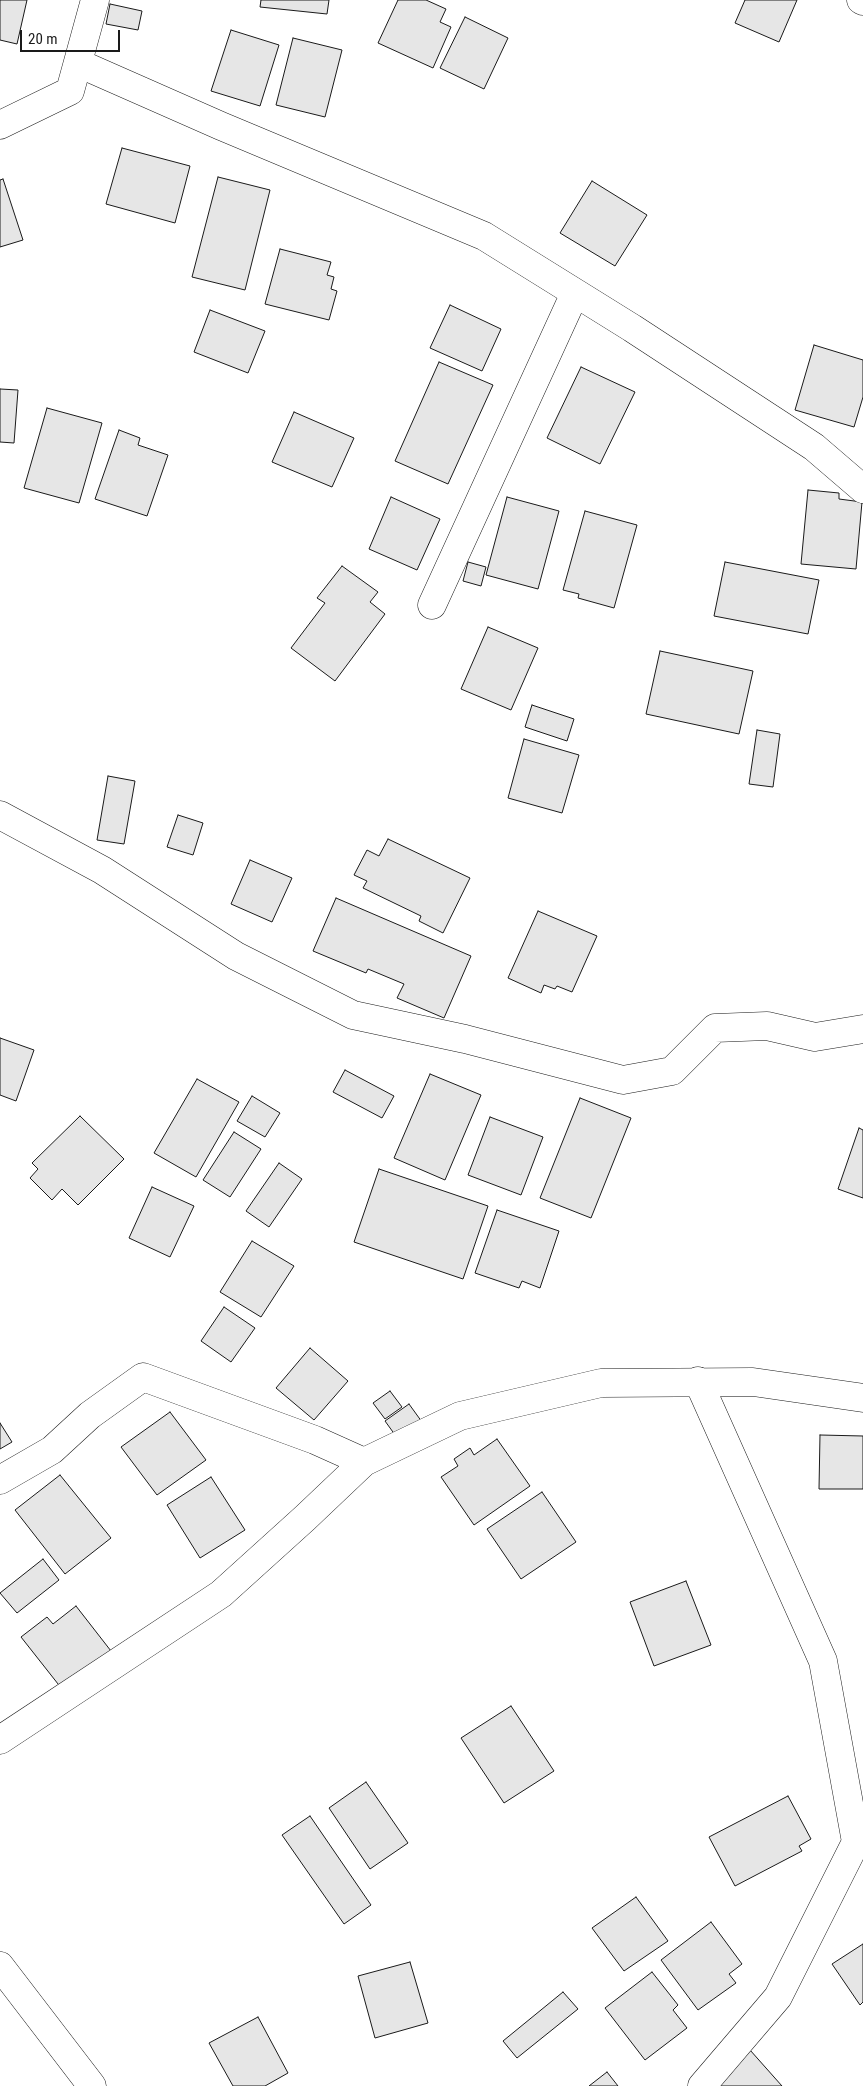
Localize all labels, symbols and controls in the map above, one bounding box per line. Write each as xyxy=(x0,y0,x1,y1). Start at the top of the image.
scale bar xyxy=(22,20,122,52)
text: 20 m xyxy=(28,30,58,48)

